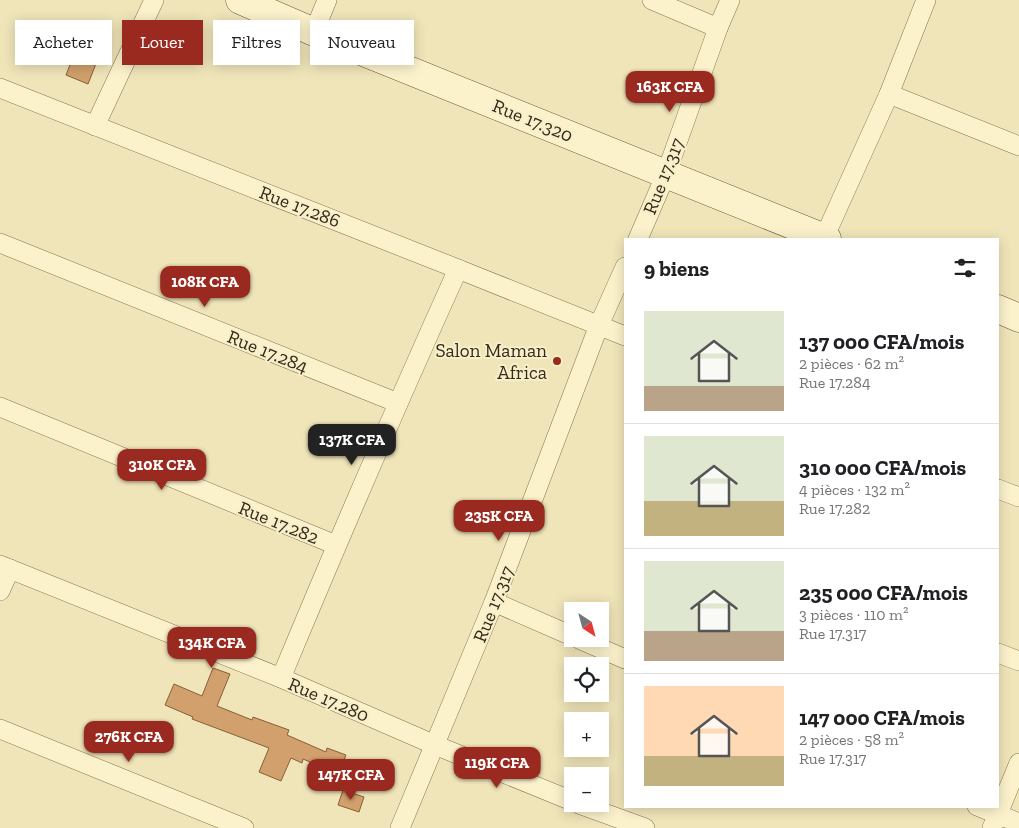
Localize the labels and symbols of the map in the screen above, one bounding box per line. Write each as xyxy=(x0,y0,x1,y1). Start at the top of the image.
pin: 163K CFA xyxy=(618,70,722,113)
street label: Rue 17.320 xyxy=(489,94,576,147)
street label: Rue 17.317 xyxy=(638,135,689,218)
street label: Rue 17.286 xyxy=(256,181,344,232)
pin: 108K CFA xyxy=(153,266,257,308)
street label: Rue 17.284 xyxy=(224,325,312,378)
place label: Salon Maman Africa xyxy=(435,339,547,384)
marker: Salon Maman Africa xyxy=(551,355,563,367)
pin: 137K CFA xyxy=(300,424,404,466)
pin: 310K CFA xyxy=(110,448,214,491)
street label: Rue 17.282 xyxy=(235,496,322,549)
pin: 235K CFA xyxy=(447,500,551,542)
street label: Rue 17.317 xyxy=(468,563,519,646)
north arrow xyxy=(564,602,609,648)
pin: 134K CFA xyxy=(160,626,264,669)
street label: Rue 17.280 xyxy=(285,672,373,727)
pin: 276K CFA xyxy=(77,720,181,763)
pin: 119K CFA xyxy=(445,746,549,789)
pin: 147K CFA xyxy=(299,758,403,801)

